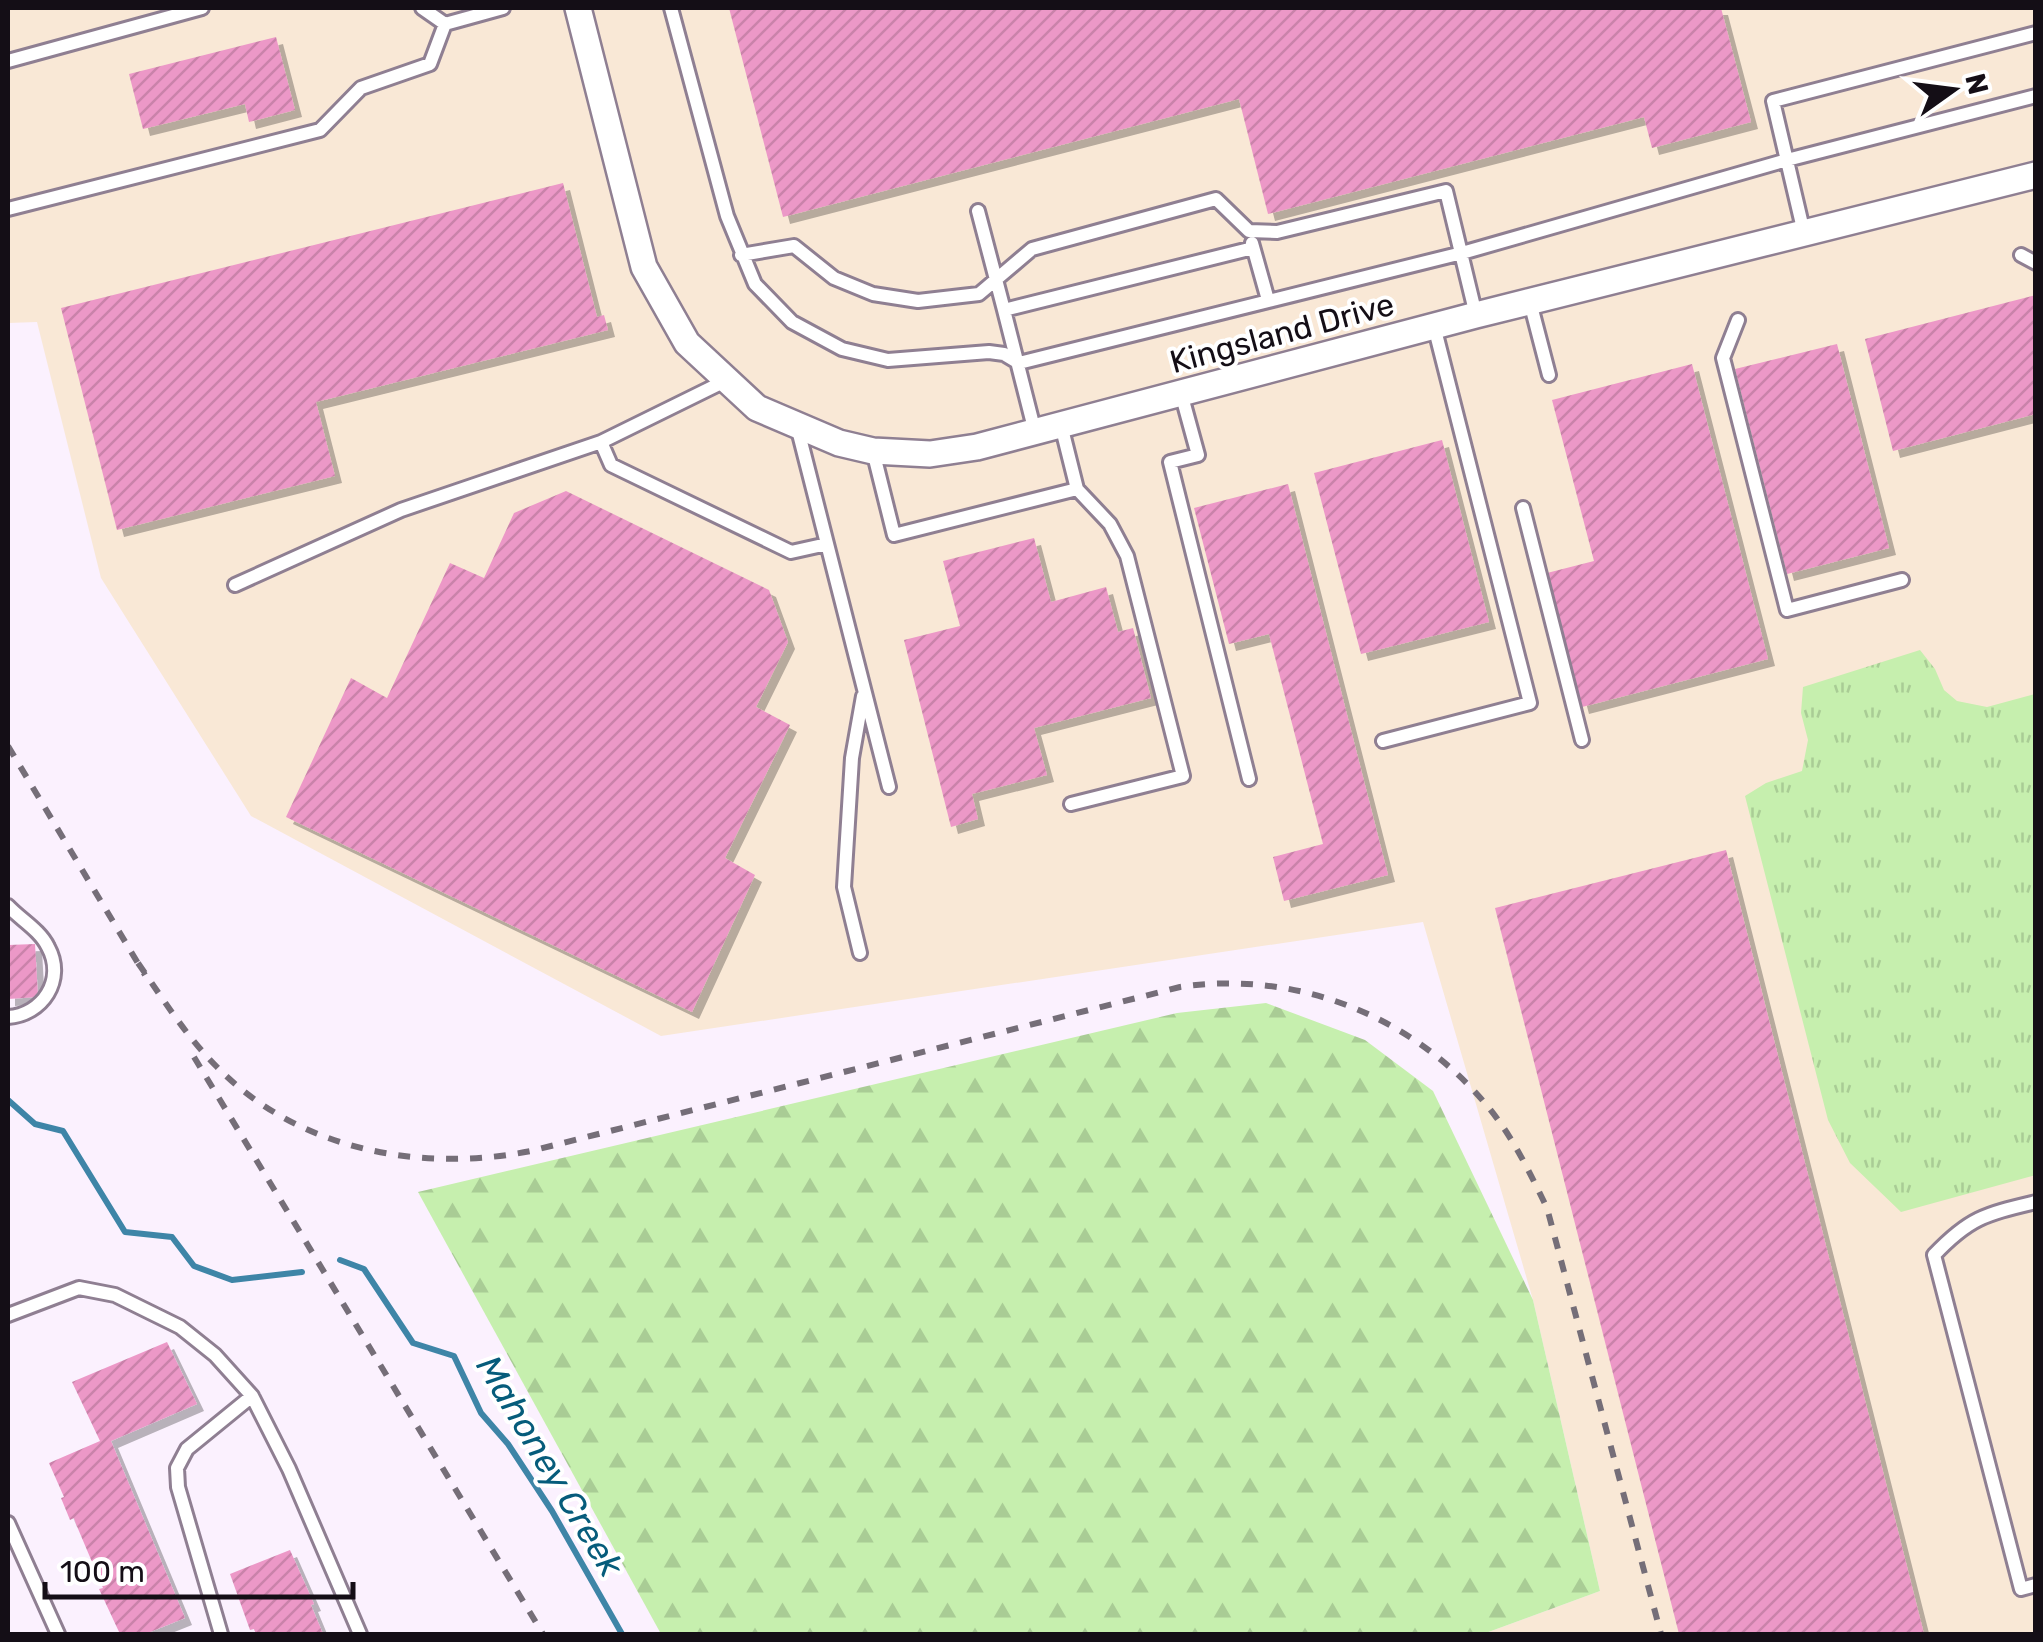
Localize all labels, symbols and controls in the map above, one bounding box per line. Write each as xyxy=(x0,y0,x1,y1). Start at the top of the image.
north arrow xyxy=(1903,40,2003,140)
text: N xyxy=(1958,70,1995,98)
street label: Kingsland Drive xyxy=(1166,285,1398,381)
water label: Mahoney Creek xyxy=(468,1348,633,1585)
scale bar xyxy=(45,1537,352,1599)
text: 100 m xyxy=(60,1554,145,1590)

